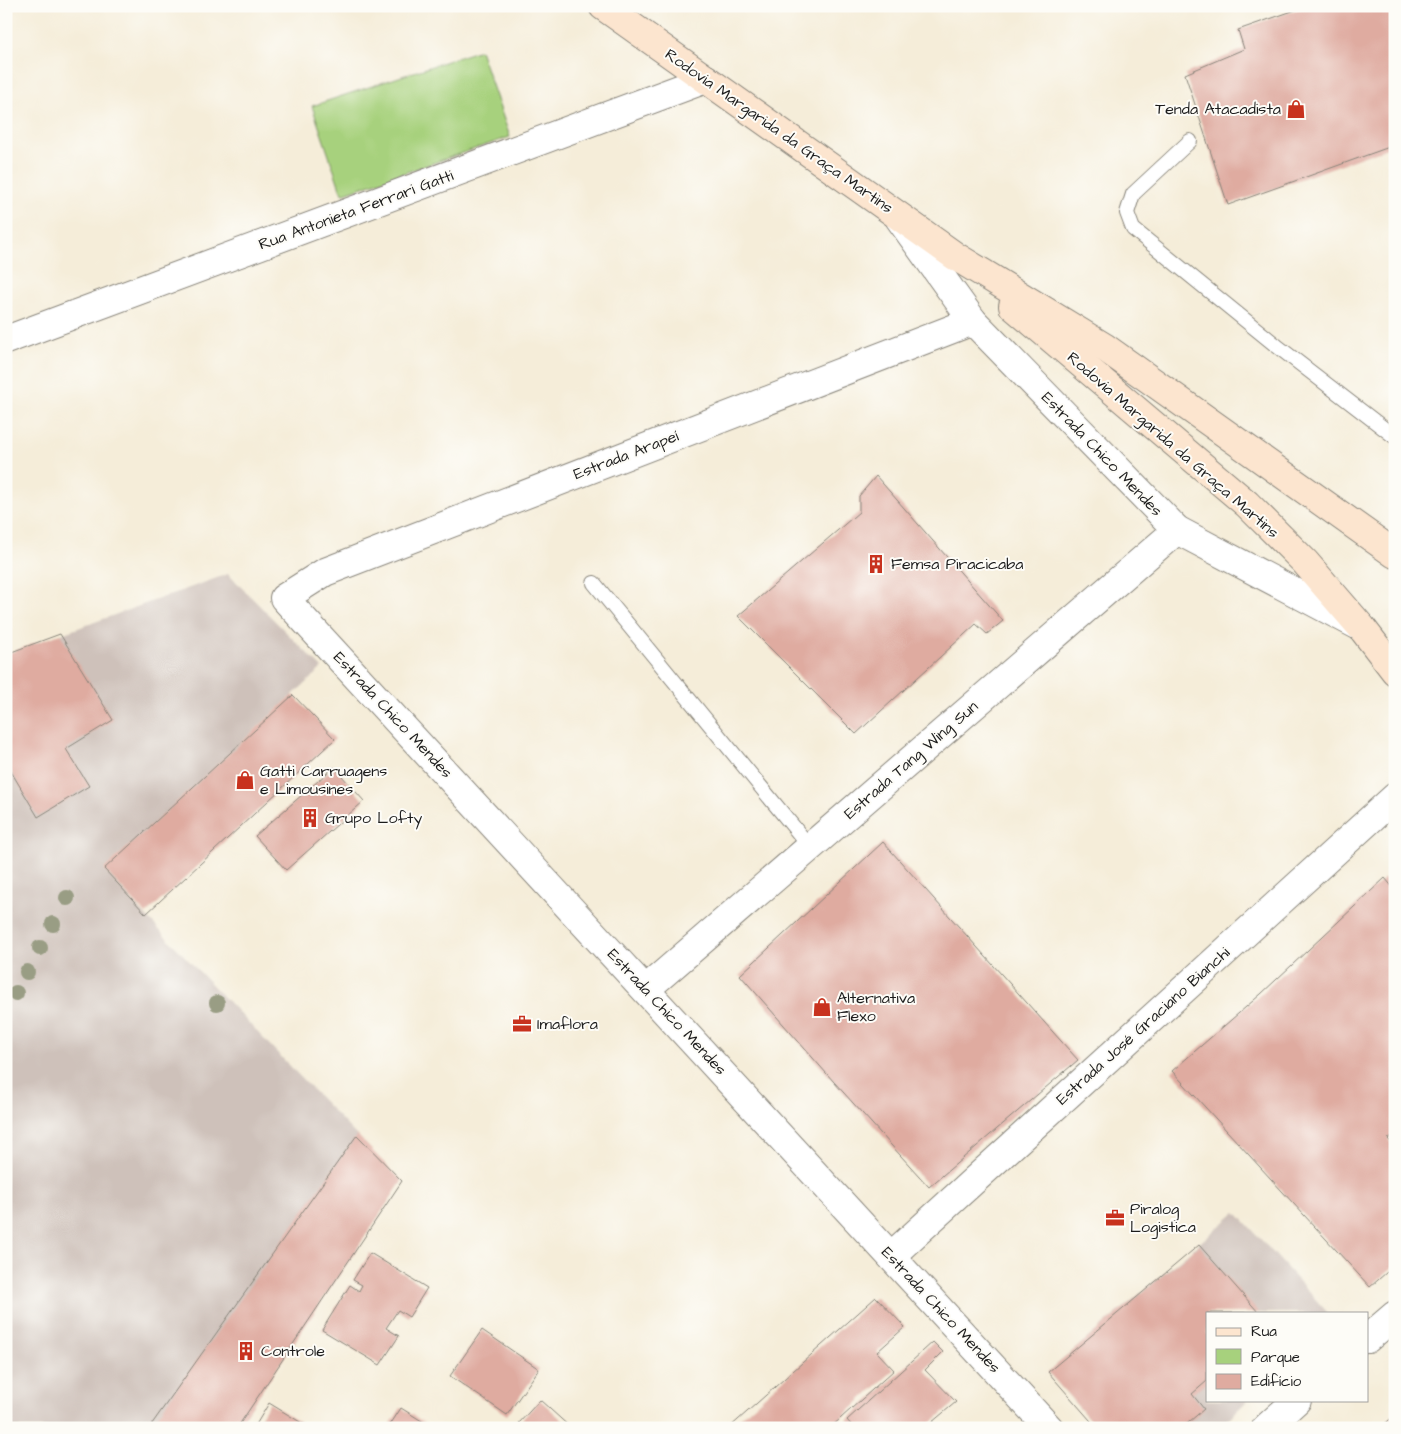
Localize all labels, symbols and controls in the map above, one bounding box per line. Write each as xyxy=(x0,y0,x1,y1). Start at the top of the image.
street label: Rodovia Margarida da Graça Martins xyxy=(660,43,898,219)
place label: Tenda Atacadista xyxy=(1155,98,1281,120)
shop icon: Tenda Atacadista xyxy=(1285,98,1307,120)
street label: Rua Antonieta Ferrari Gatti xyxy=(256,164,457,256)
street label: Rodovia Margarida da Graça Martins xyxy=(1062,347,1284,544)
street label: Estrada Chico Mendes xyxy=(1037,387,1167,521)
street label: Estrada Arapeí xyxy=(570,425,682,485)
building icon: Femsa Piracicaba xyxy=(865,553,887,575)
place label: Femsa Piracicaba xyxy=(891,553,1023,575)
street label: Estrada Chico Mendes xyxy=(328,647,458,783)
street label: Estrada Tang Wing Sun xyxy=(839,696,983,825)
place label: Gatti Carruagens e Limousines xyxy=(260,760,387,800)
shop icon: Gatti Carruagens e Limousines xyxy=(234,769,256,791)
building icon: Grupo Lofty xyxy=(299,807,321,829)
place label: Grupo Lofty xyxy=(325,807,422,830)
street label: Estrada José Graciano Bianchi xyxy=(1051,942,1235,1110)
street label: Estrada Chico Mendes xyxy=(602,944,732,1080)
place label: Alternativa Flexo xyxy=(837,987,915,1027)
shop icon: Alternativa Flexo xyxy=(811,996,833,1018)
office icon: Imaflora xyxy=(511,1013,533,1035)
place label: Imaflora xyxy=(537,1013,598,1035)
place label: Piralog Logistica xyxy=(1130,1198,1196,1239)
office icon: Piralog Logistica xyxy=(1104,1207,1126,1229)
street label: Estrada Chico Mendes xyxy=(876,1242,1006,1378)
legend xyxy=(1206,1312,1368,1402)
text: Rua xyxy=(1251,1321,1277,1342)
building icon: Controle xyxy=(235,1340,257,1362)
place label: Controle xyxy=(261,1340,325,1362)
text: Parque xyxy=(1251,1347,1300,1368)
text: Edifício xyxy=(1251,1371,1302,1392)

